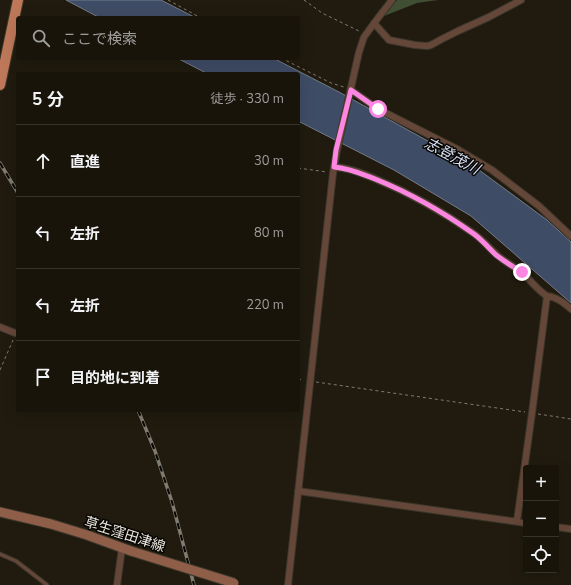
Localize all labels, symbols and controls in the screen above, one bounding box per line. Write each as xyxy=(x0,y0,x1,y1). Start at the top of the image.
search box xyxy=(16,16,300,60)
icon: search xyxy=(30,27,52,49)
text: ここで検索 xyxy=(62,29,137,49)
text: 5 分 xyxy=(32,88,64,111)
text: 徒歩 · 330 m xyxy=(210,90,284,108)
route start xyxy=(369,100,387,118)
water label: 志登茂川 xyxy=(421,133,485,180)
icon: ahead xyxy=(32,150,54,172)
text: 直進 xyxy=(70,152,100,172)
text: 30 m xyxy=(254,152,284,170)
icon: left xyxy=(32,222,54,244)
text: 左折 xyxy=(70,224,100,244)
text: 80 m xyxy=(254,224,284,242)
route end xyxy=(513,263,531,281)
icon: left xyxy=(32,294,54,316)
text: 左折 xyxy=(70,296,100,316)
text: 220 m xyxy=(246,296,284,314)
icon: arrive xyxy=(32,366,54,388)
text: 目的地に到着 xyxy=(70,368,160,388)
map controls xyxy=(523,465,559,573)
button: + xyxy=(523,465,559,501)
button: − xyxy=(523,501,559,537)
street label: 草生窪田津線 xyxy=(82,512,168,556)
button: locate xyxy=(523,537,559,573)

